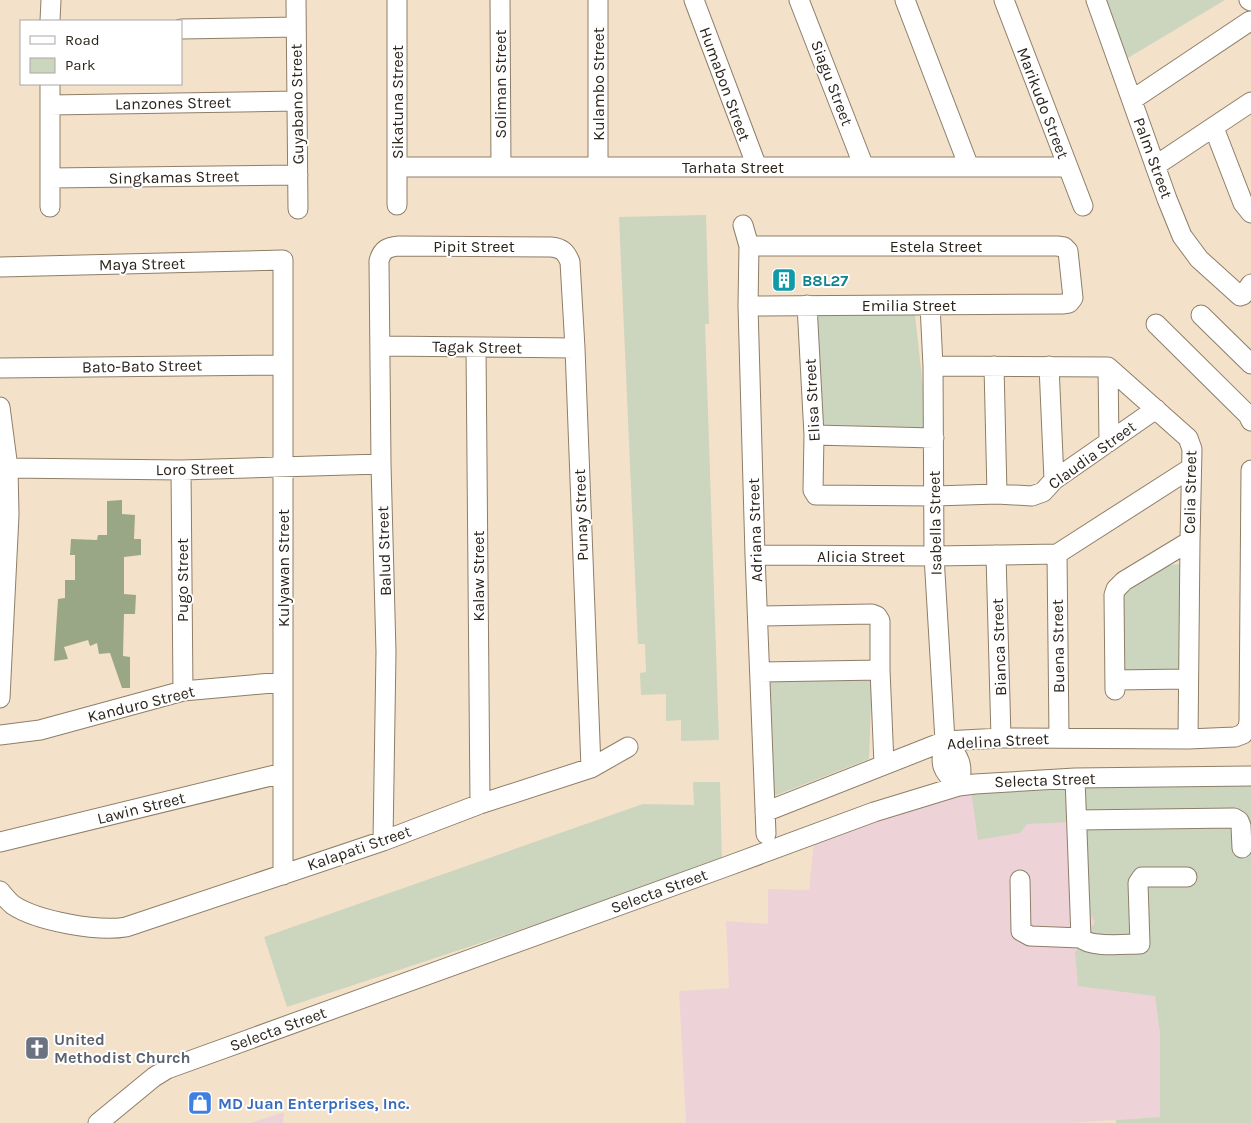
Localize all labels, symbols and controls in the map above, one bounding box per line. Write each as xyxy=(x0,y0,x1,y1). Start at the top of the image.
legend xyxy=(20,20,182,85)
street label: Humabon Street xyxy=(696,24,754,144)
street label: Kulambo Street xyxy=(589,27,608,141)
street label: Soliman Street xyxy=(491,30,510,138)
text: Road xyxy=(65,31,100,49)
street label: Siagu Street xyxy=(807,38,857,128)
street label: Guyabano Street xyxy=(286,44,308,164)
street label: Sikatuna Street xyxy=(388,45,407,159)
street label: Marikudo Street xyxy=(1013,45,1073,161)
text: Park xyxy=(65,56,95,74)
street label: Lanzones Street xyxy=(115,92,231,114)
street label: Palm Street xyxy=(1130,115,1176,201)
street label: Tarhata Street xyxy=(682,158,784,177)
street label: Singkamas Street xyxy=(108,166,240,188)
street label: Pipit Street xyxy=(433,237,515,256)
street label: Estela Street xyxy=(890,237,982,256)
street label: Maya Street xyxy=(99,254,185,274)
building icon: B8L27 xyxy=(771,267,797,293)
place label: B8L27 xyxy=(802,271,848,290)
street label: Emilia Street xyxy=(862,296,956,315)
street label: Tagak Street xyxy=(432,337,522,357)
street label: Bato-Bato Street xyxy=(82,355,202,377)
street label: Elisa Street xyxy=(800,358,824,442)
street label: Claudia Street xyxy=(1045,417,1139,493)
street label: Celia Street xyxy=(1180,450,1200,534)
street label: Loro Street xyxy=(156,459,234,479)
street label: Punay Street xyxy=(570,469,592,561)
street label: Isabella Street xyxy=(925,470,945,576)
street label: Adriana Street xyxy=(744,478,766,582)
street label: Balud Street xyxy=(373,506,395,596)
street label: Kulyawan Street xyxy=(274,509,293,627)
street label: Kalaw Street xyxy=(469,530,488,622)
street label: Pugo Street xyxy=(173,538,192,622)
street label: Alicia Street xyxy=(817,547,905,566)
street label: Bianca Street xyxy=(988,598,1010,696)
street label: Buena Street xyxy=(1048,599,1068,693)
street label: Kanduro Street xyxy=(86,682,196,726)
street label: Adelina Street xyxy=(946,729,1050,753)
street label: Selecta Street xyxy=(994,769,1096,791)
street label: Lawin Street xyxy=(95,788,187,828)
street label: Kalapati Street xyxy=(305,821,413,875)
street label: Selecta Street xyxy=(608,865,710,917)
street label: Selecta Street xyxy=(227,1003,329,1055)
place label: United Methodist Church xyxy=(54,1030,191,1067)
church icon: United Methodist Church xyxy=(24,1035,50,1061)
shop icon: MD Juan Enterprises, Inc. xyxy=(187,1090,213,1116)
place label: MD Juan Enterprises, Inc. xyxy=(218,1094,410,1113)

